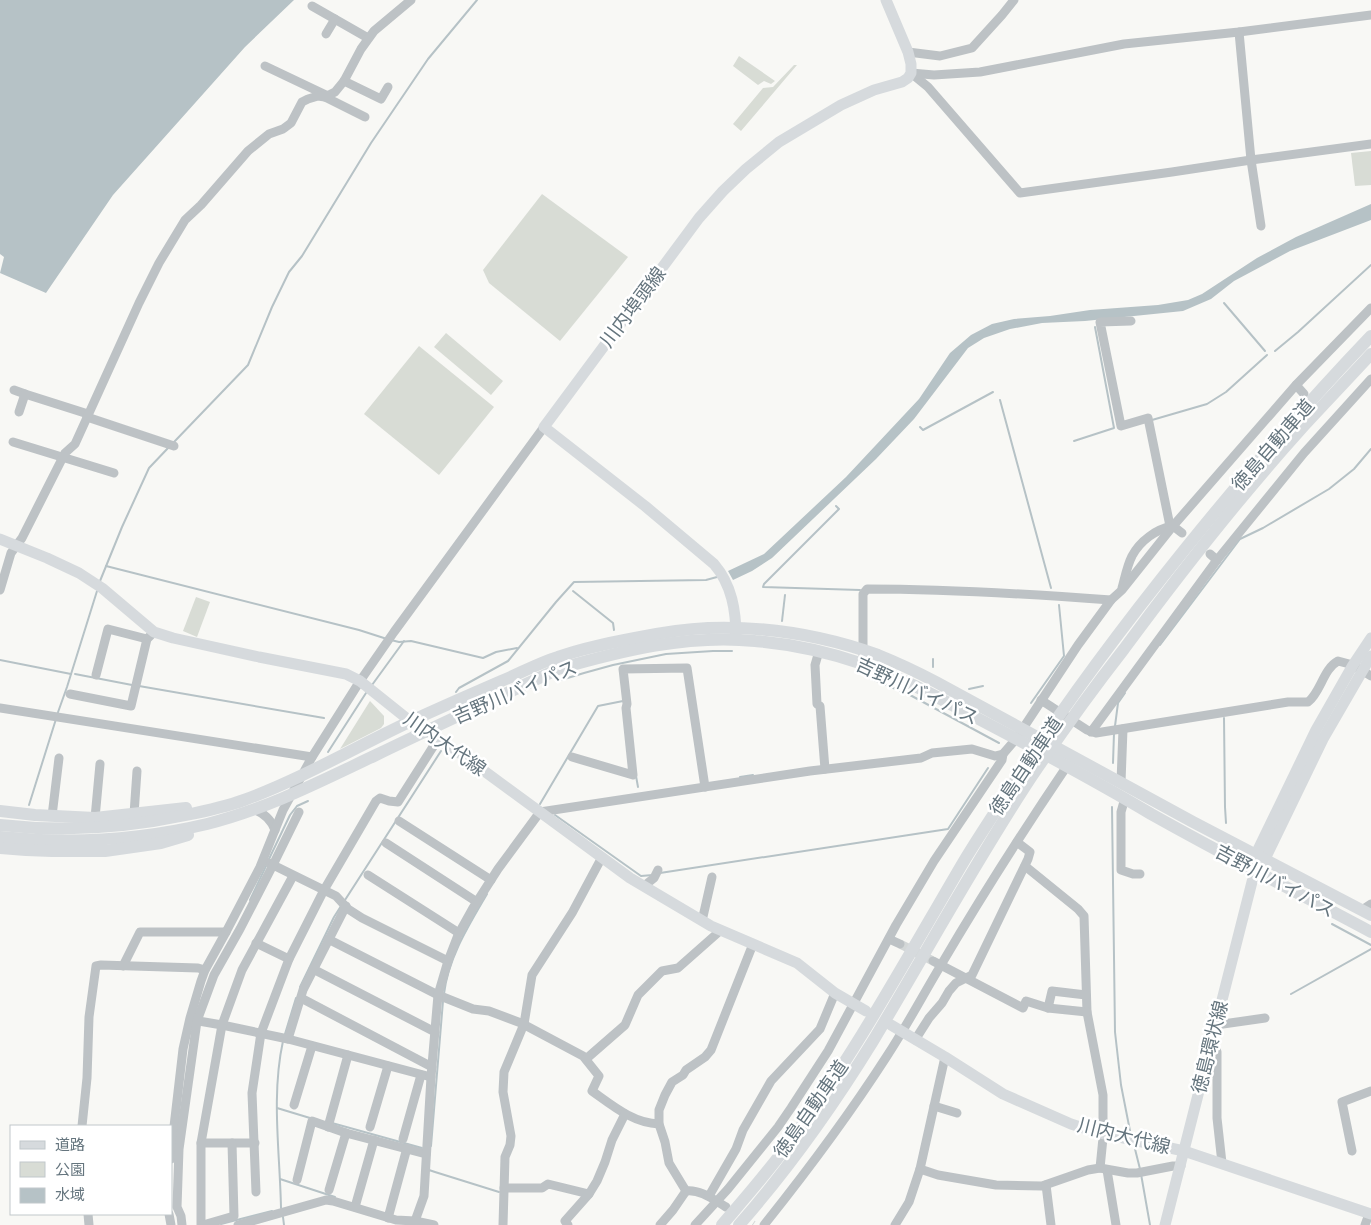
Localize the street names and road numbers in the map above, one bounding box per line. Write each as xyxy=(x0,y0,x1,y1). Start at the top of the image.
street label: 川内埠頭線 xyxy=(595,262,671,352)
street label: 徳島自動車道 xyxy=(1227,394,1319,496)
street label: 吉野川バイパス xyxy=(852,653,982,729)
street label: 吉野川バイパス xyxy=(449,656,581,728)
street label: 川内大代線 xyxy=(399,707,491,781)
street label: 徳島自動車道 xyxy=(985,712,1067,820)
street label: 吉野川バイパス xyxy=(1211,840,1339,922)
street label: 徳島環状線 xyxy=(1187,998,1233,1096)
street label: 徳島自動車道 xyxy=(769,1056,853,1162)
street label: 川内大代線 xyxy=(1075,1113,1173,1159)

